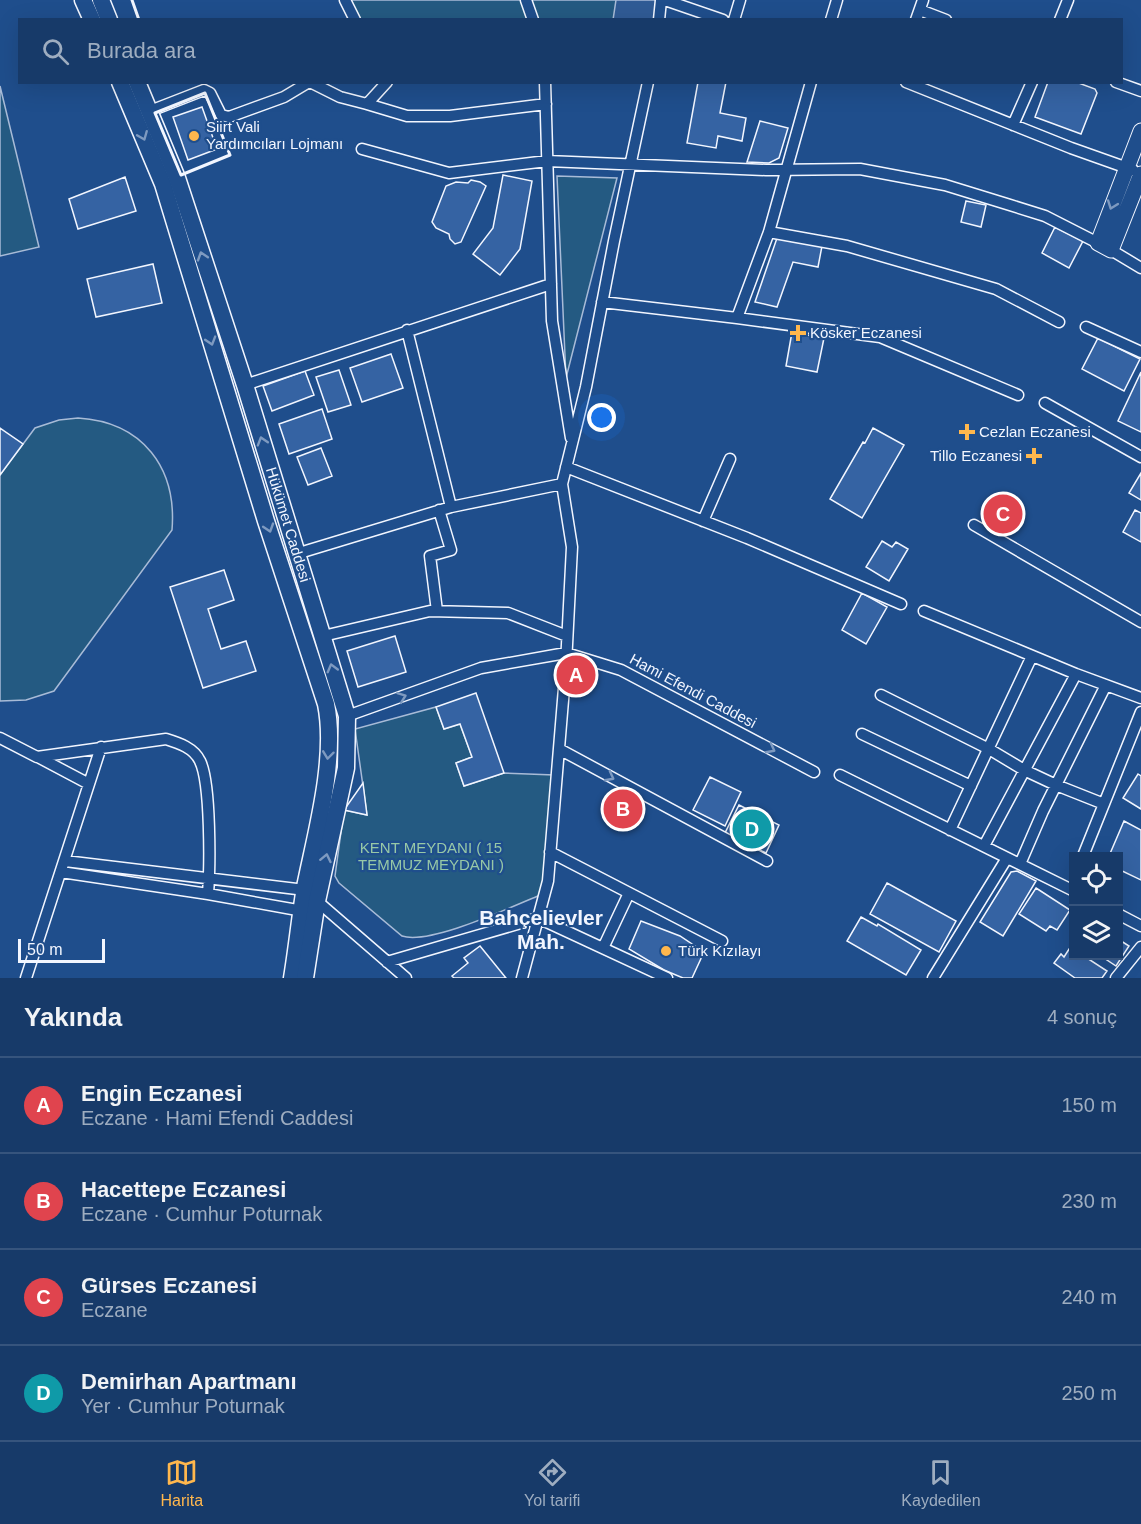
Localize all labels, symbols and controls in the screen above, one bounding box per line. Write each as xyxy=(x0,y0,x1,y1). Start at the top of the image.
search box xyxy=(18,18,1123,84)
icon: search xyxy=(39,35,72,68)
text: Burada ara xyxy=(87,38,196,63)
place label: Siirt Vali Yardımcıları Lojmanı xyxy=(206,118,343,152)
marker: Siirt Vali Yardımcıları Lojmanı xyxy=(187,129,201,143)
one-way arrow xyxy=(136,130,148,141)
one-way arrow xyxy=(1107,199,1120,210)
one-way arrow xyxy=(197,251,209,262)
place label: Kösker Eczanesi xyxy=(810,324,922,341)
marker: Kösker Eczanesi xyxy=(791,326,805,340)
one-way arrow xyxy=(204,335,216,346)
your location xyxy=(587,403,616,432)
place label: Cezlan Eczanesi xyxy=(979,423,1091,440)
marker: Cezlan Eczanesi xyxy=(960,425,974,439)
one-way arrow xyxy=(257,436,269,447)
place label: Tillo Eczanesi xyxy=(930,447,1022,464)
marker: Tillo Eczanesi xyxy=(1027,449,1041,463)
street label: Hükümet Caddesi xyxy=(263,465,314,584)
pin: C xyxy=(984,492,1022,536)
one-way arrow xyxy=(261,522,274,533)
street label: Hami Efendi Caddesi xyxy=(627,650,759,731)
pin: A xyxy=(556,652,596,698)
one-way arrow xyxy=(327,663,339,674)
one-way arrow xyxy=(396,691,407,704)
one-way arrow xyxy=(764,742,775,753)
one-way arrow xyxy=(322,750,334,759)
one-way arrow xyxy=(604,770,614,781)
pin: B xyxy=(604,786,642,832)
pin: D xyxy=(732,806,771,852)
park label: KENT MEYDANI ( 15 TEMMUZ MEYDANI ) xyxy=(358,839,504,873)
map controls xyxy=(1069,852,1123,960)
button: locate xyxy=(1069,852,1123,906)
one-way arrow xyxy=(319,854,332,864)
district label: Bahçelievler Mah. xyxy=(479,906,603,953)
button: layers xyxy=(1069,906,1123,960)
scale bar xyxy=(18,936,105,964)
text: 50 m xyxy=(27,941,63,958)
place label: Türk Kızılayı xyxy=(678,942,761,959)
marker: Türk Kızılayı xyxy=(659,944,673,958)
text: Yakında xyxy=(24,1002,122,1032)
text: 4 sonuç xyxy=(1047,1006,1117,1028)
text: Engin Eczanesi xyxy=(81,1081,242,1106)
text: A xyxy=(36,1094,51,1116)
text: 150 m xyxy=(1061,1094,1117,1116)
text: Eczane · Hami Efendi Caddesi xyxy=(81,1107,353,1129)
text: Hacettepe Eczanesi xyxy=(81,1177,286,1202)
text: B xyxy=(36,1190,51,1212)
text: 230 m xyxy=(1061,1190,1117,1212)
text: Eczane · Cumhur Poturnak xyxy=(81,1203,322,1225)
text: Gürses Eczanesi xyxy=(81,1273,257,1298)
text: C xyxy=(36,1286,51,1308)
text: 240 m xyxy=(1061,1286,1117,1308)
text: Eczane xyxy=(81,1299,148,1321)
text: Demirhan Apartmanı xyxy=(81,1369,297,1394)
text: D xyxy=(36,1382,51,1404)
text: 250 m xyxy=(1061,1382,1117,1404)
text: Yer · Cumhur Poturnak xyxy=(81,1395,285,1417)
tab: Harita xyxy=(160,1456,203,1510)
tab: Yol tarifi xyxy=(524,1456,580,1510)
tab: Kaydedilen xyxy=(901,1456,981,1510)

